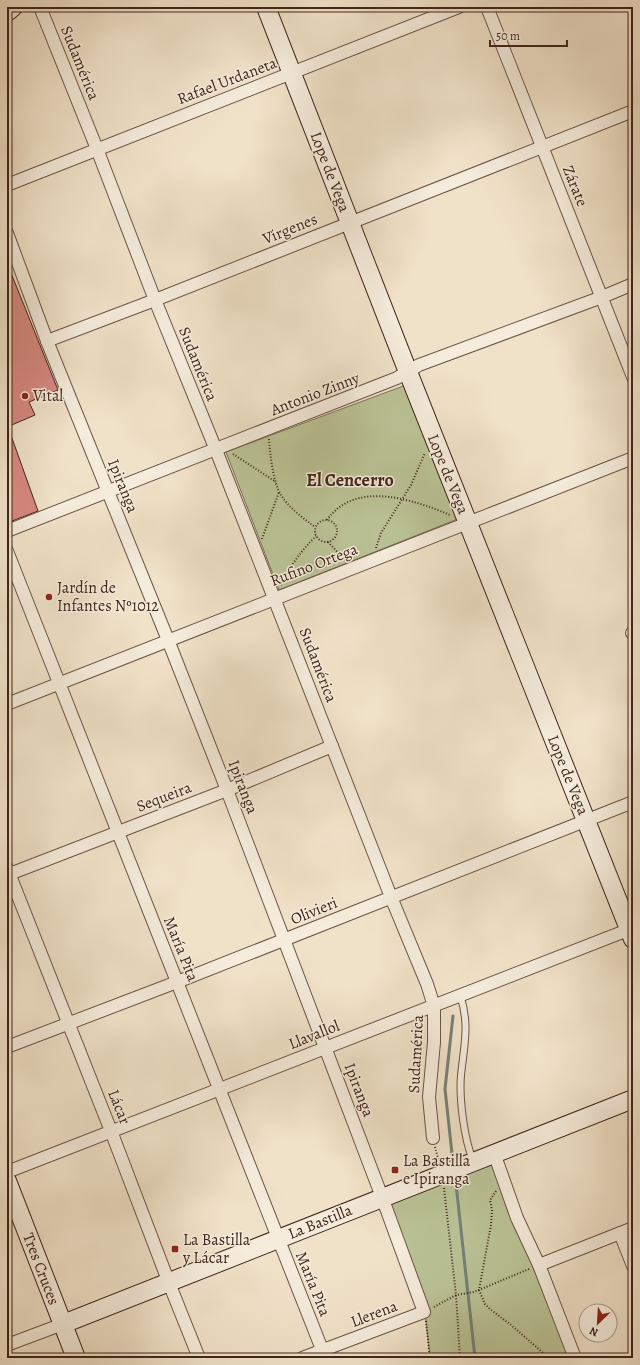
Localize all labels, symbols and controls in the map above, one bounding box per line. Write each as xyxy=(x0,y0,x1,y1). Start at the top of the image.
scale bar xyxy=(490,22,567,48)
street label: Sudamérica xyxy=(55,23,105,104)
text: 50 m xyxy=(496,28,520,44)
street label: Rafael Urdaneta xyxy=(174,52,280,110)
street label: Lope de Vega xyxy=(305,129,356,216)
street label: Zárate xyxy=(557,162,593,210)
street label: Vírgenes xyxy=(258,208,321,250)
street label: Sudamérica xyxy=(173,324,223,405)
street label: Antonio Zinny xyxy=(267,367,363,421)
place label: Vital xyxy=(32,385,63,407)
marker: Vital xyxy=(20,391,30,401)
street label: Lope de Vega xyxy=(422,431,474,518)
street label: Ipiranga xyxy=(102,456,144,517)
district label: El Cencerro xyxy=(306,468,394,492)
street label: Rufino Ortega xyxy=(267,538,361,592)
place label: Jardín de Infantes Nº1012 xyxy=(57,577,159,617)
marker: Jardín de Infantes Nº1012 xyxy=(44,592,54,602)
street label: Sudamérica xyxy=(294,624,343,706)
street label: Lope de Vega xyxy=(542,732,594,819)
street label: Ipiranga xyxy=(223,757,264,818)
street label: Sequeira xyxy=(133,776,195,818)
street label: Olivieri xyxy=(287,892,341,930)
street label: María Pita xyxy=(158,913,204,985)
street label: Sudamérica xyxy=(403,1014,429,1094)
street label: Llavallol xyxy=(285,1015,343,1055)
street label: Ipiranga xyxy=(339,1060,380,1121)
street label: Lácar xyxy=(102,1086,136,1128)
place label: La Bastilla e Ipiranga xyxy=(403,1150,471,1190)
marker: La Bastilla e Ipiranga xyxy=(390,1165,400,1175)
street label: La Bastilla xyxy=(285,1199,356,1245)
place label: La Bastilla y Lácar xyxy=(182,1229,251,1269)
street label: Tres Cruces xyxy=(17,1230,65,1308)
marker: La Bastilla y Lácar xyxy=(170,1244,180,1254)
street label: María Pita xyxy=(290,1248,336,1320)
street label: Llerena xyxy=(347,1295,401,1333)
north arrow xyxy=(578,1303,618,1343)
text: N xyxy=(587,1323,601,1340)

